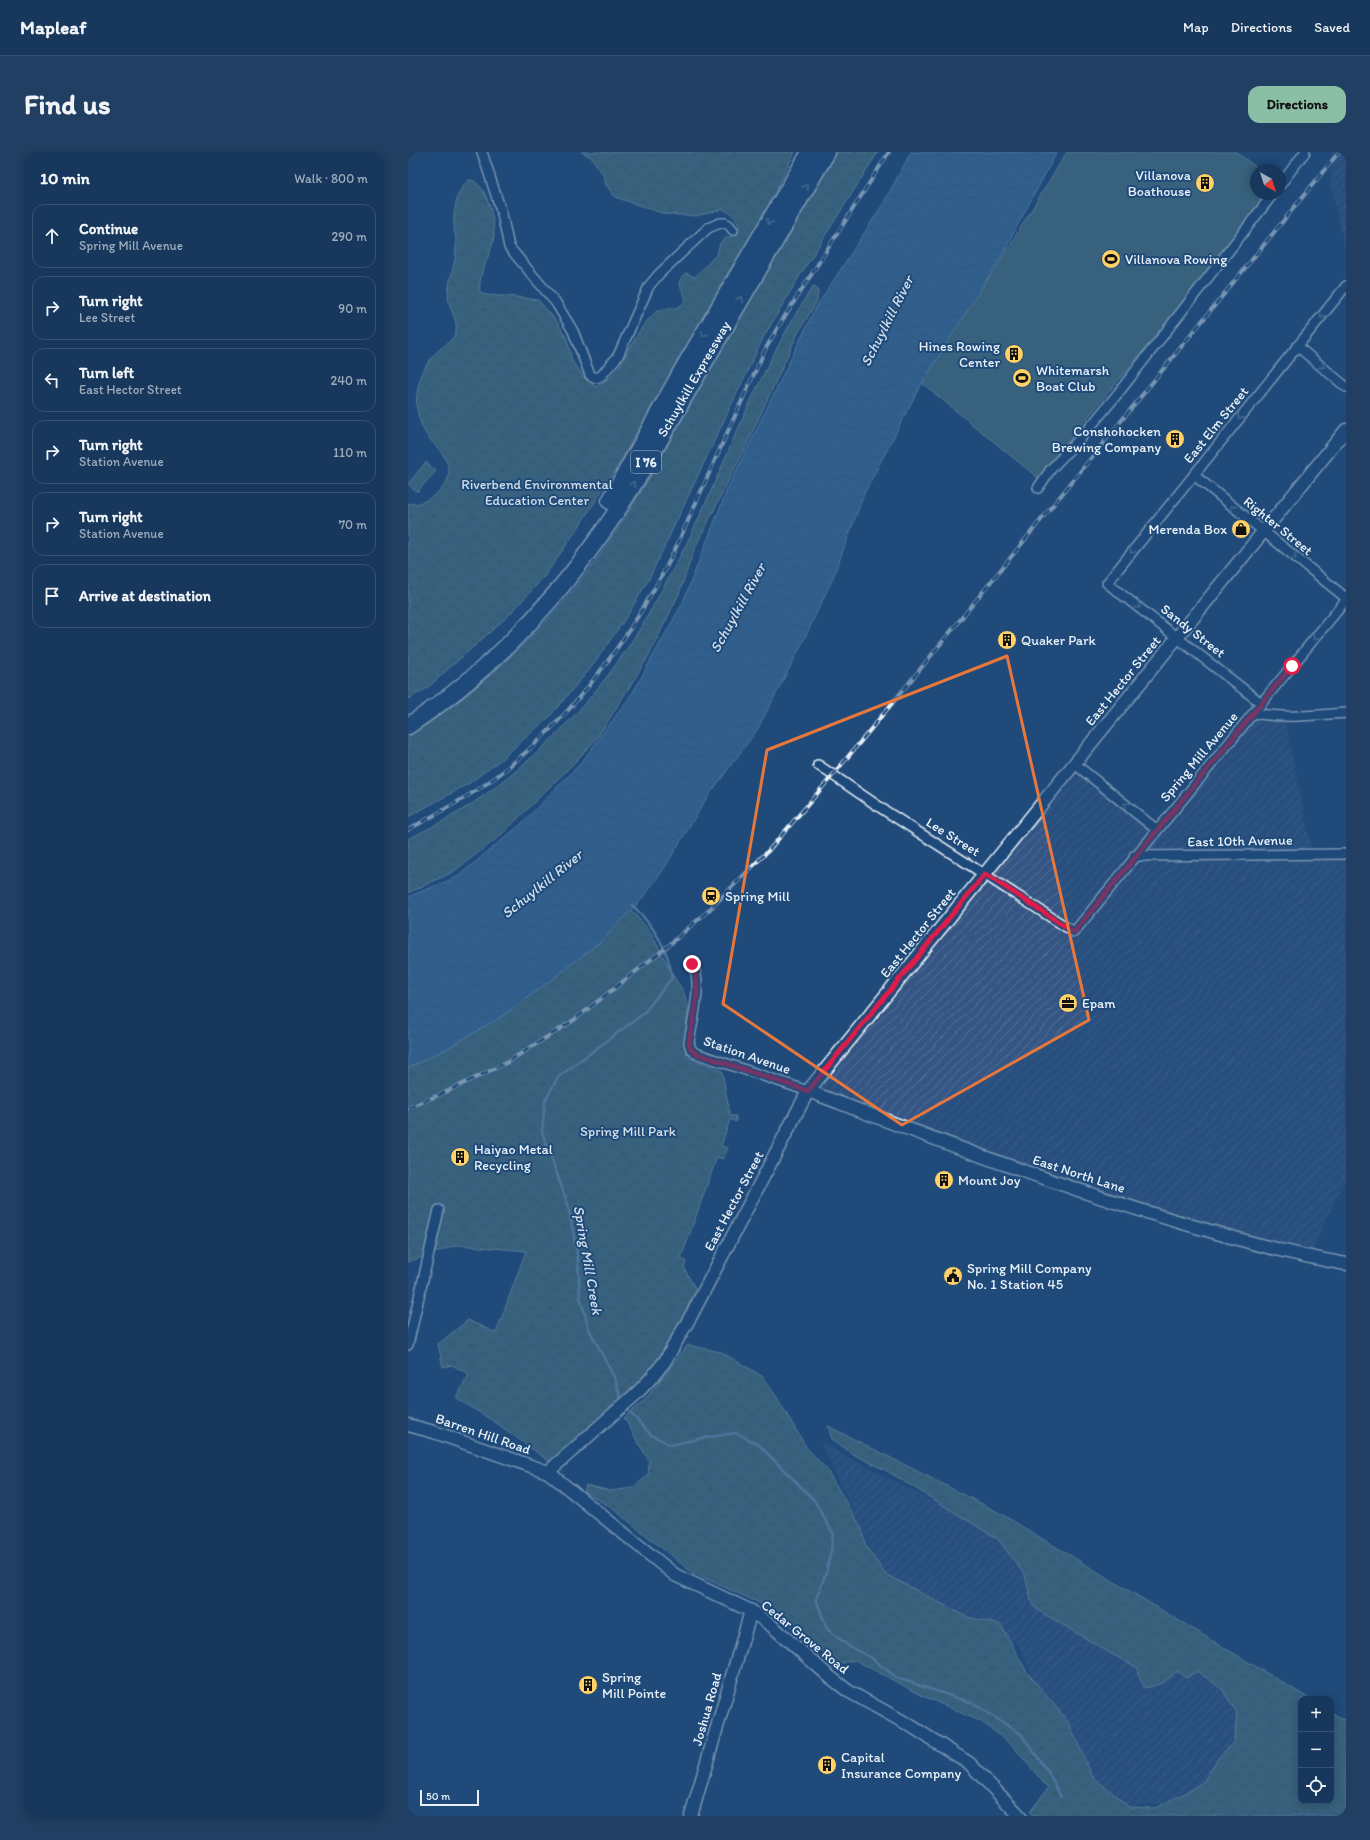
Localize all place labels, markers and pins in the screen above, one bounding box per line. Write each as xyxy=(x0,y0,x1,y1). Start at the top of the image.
place label: Villanova Boathouse xyxy=(1128,167,1192,200)
building icon: Villanova Boathouse xyxy=(1194,172,1216,194)
sports icon: Villanova Rowing xyxy=(1100,248,1122,270)
place label: Villanova Rowing xyxy=(1125,251,1228,268)
place label: Hines Rowing Center xyxy=(919,338,1001,371)
building icon: Hines Rowing Center xyxy=(1003,343,1025,365)
place label: Whitemarsh Boat Club xyxy=(1036,362,1110,395)
sports icon: Whitemarsh Boat Club xyxy=(1011,367,1033,389)
place label: Conshohocken Brewing Company xyxy=(1052,423,1161,456)
building icon: Conshohocken Brewing Company xyxy=(1164,428,1186,450)
shop icon: Merenda Box xyxy=(1230,518,1252,540)
place label: Merenda Box xyxy=(1148,521,1227,538)
building icon: Quaker Park xyxy=(996,629,1018,651)
place label: Quaker Park xyxy=(1021,632,1097,649)
station icon: Spring Mill xyxy=(700,885,722,907)
place label: Spring Mill xyxy=(725,888,790,905)
office icon: Epam xyxy=(1057,992,1079,1014)
place label: Epam xyxy=(1082,995,1116,1012)
place label: Haiyao Metal Recycling xyxy=(474,1141,553,1174)
building icon: Haiyao Metal Recycling xyxy=(449,1146,471,1168)
building icon: Mount Joy xyxy=(933,1169,955,1191)
place label: Mount Joy xyxy=(958,1172,1021,1189)
place label: Spring Mill Company No. 1 Station 45 xyxy=(967,1260,1092,1293)
public building icon: Spring Mill Company No. 1 Station 45 xyxy=(942,1265,964,1287)
place label: Spring Mill Pointe xyxy=(602,1669,667,1702)
building icon: Spring Mill Pointe xyxy=(577,1674,599,1696)
place label: Capital Insurance Company xyxy=(841,1749,961,1782)
building icon: Capital Insurance Company xyxy=(816,1754,838,1776)

